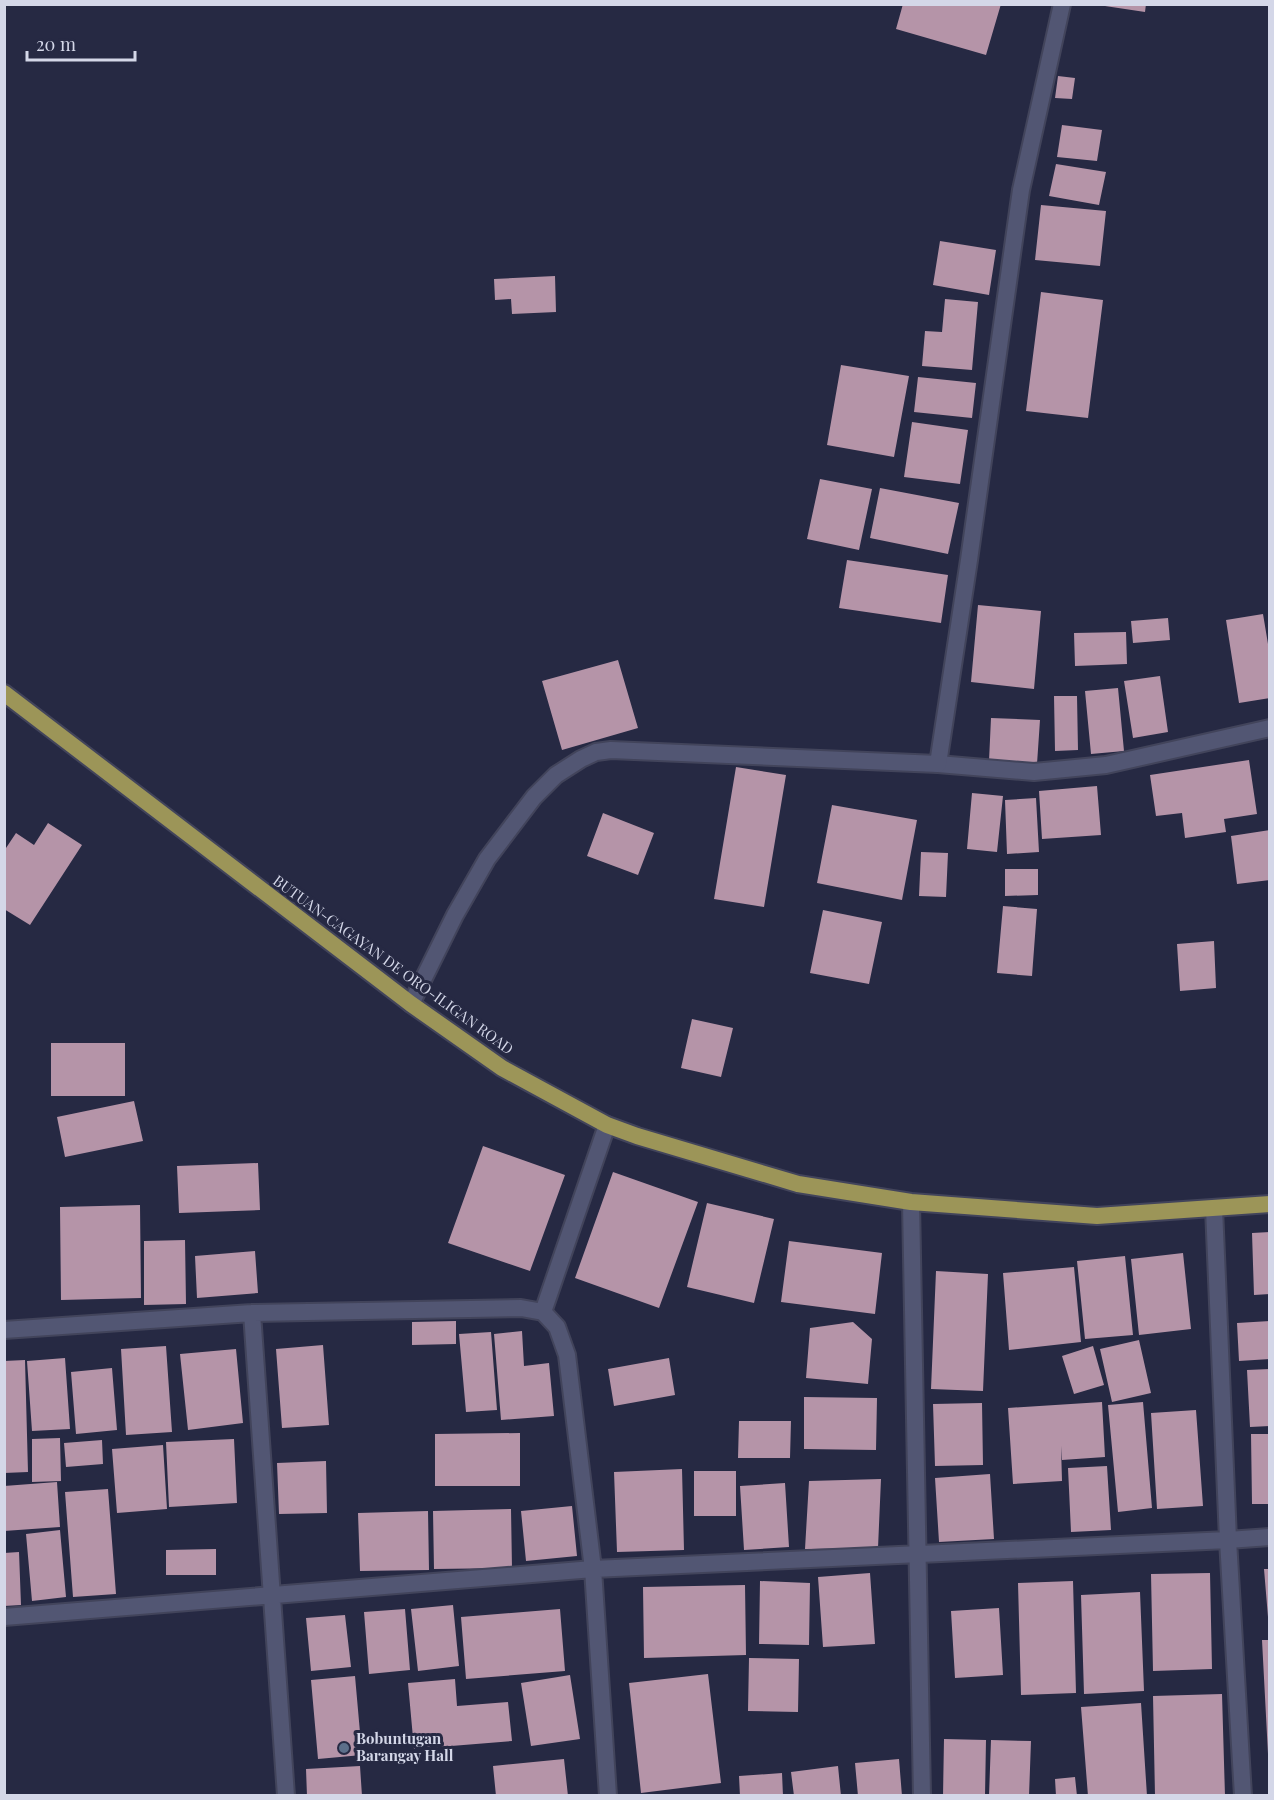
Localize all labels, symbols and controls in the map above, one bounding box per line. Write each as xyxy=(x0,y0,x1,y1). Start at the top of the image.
scale bar xyxy=(27,24,135,62)
text: 20 m xyxy=(36,32,76,56)
street label: BUTUAN-CAGAYAN DE ORO-ILIGAN ROAD xyxy=(269,870,518,1058)
place label: Bobuntugan Barangay Hall xyxy=(356,1728,454,1765)
marker: Bobuntugan Barangay Hall xyxy=(337,1741,351,1755)

